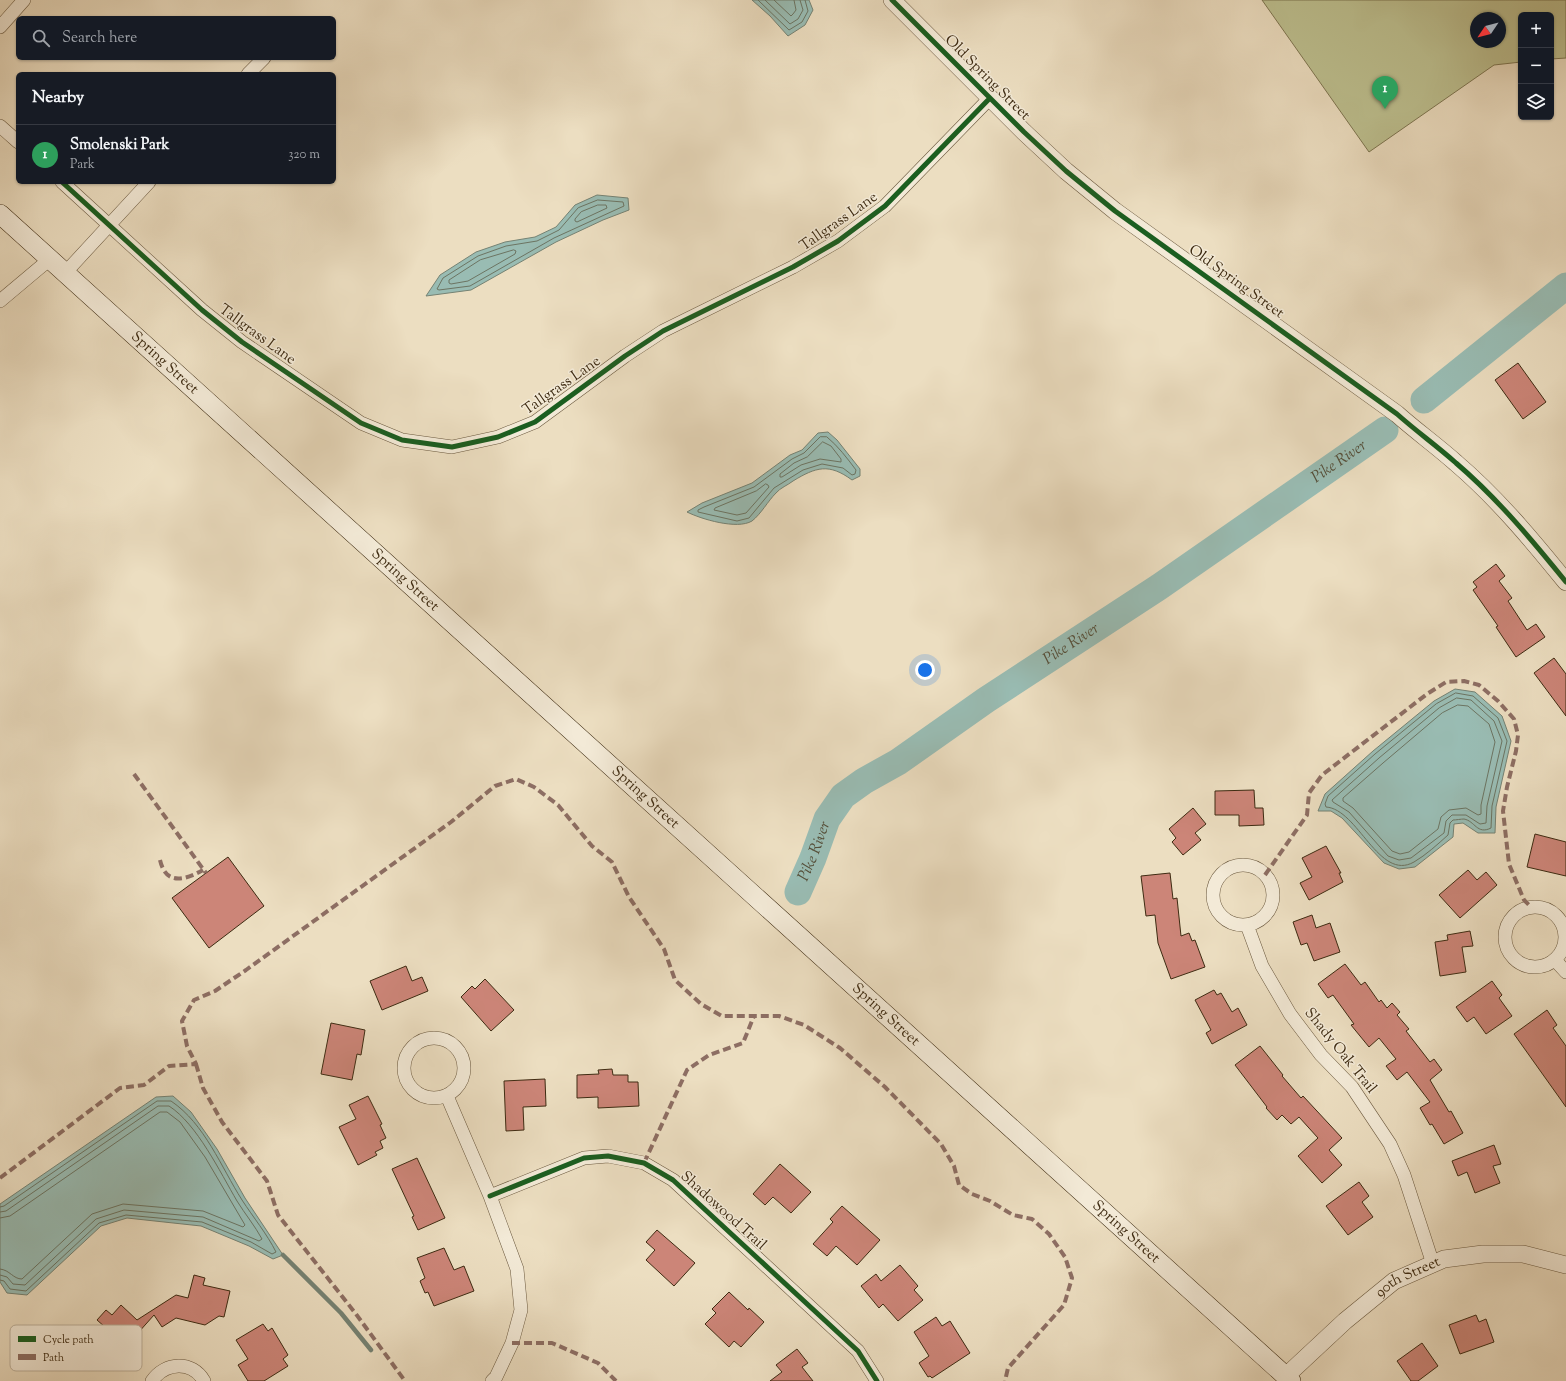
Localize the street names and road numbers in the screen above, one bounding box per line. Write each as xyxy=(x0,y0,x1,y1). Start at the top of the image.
street label: Old Spring Street xyxy=(939,30,1035,126)
street label: Tallgrass Lane xyxy=(796,187,882,257)
street label: Old Spring Street xyxy=(1184,240,1288,324)
street label: Tallgrass Lane xyxy=(214,300,300,370)
street label: Spring Street xyxy=(126,327,203,399)
street label: Tallgrass Lane xyxy=(519,351,605,421)
street label: Spring Street xyxy=(366,544,444,617)
street label: Spring Street xyxy=(607,761,684,834)
street label: Spring Street xyxy=(847,978,924,1051)
street label: Shady Oak Trail xyxy=(1299,1004,1381,1098)
street label: Shadowood Trail xyxy=(675,1167,771,1255)
street label: Spring Street xyxy=(1087,1196,1165,1268)
street label: 90th Street xyxy=(1371,1251,1444,1303)

